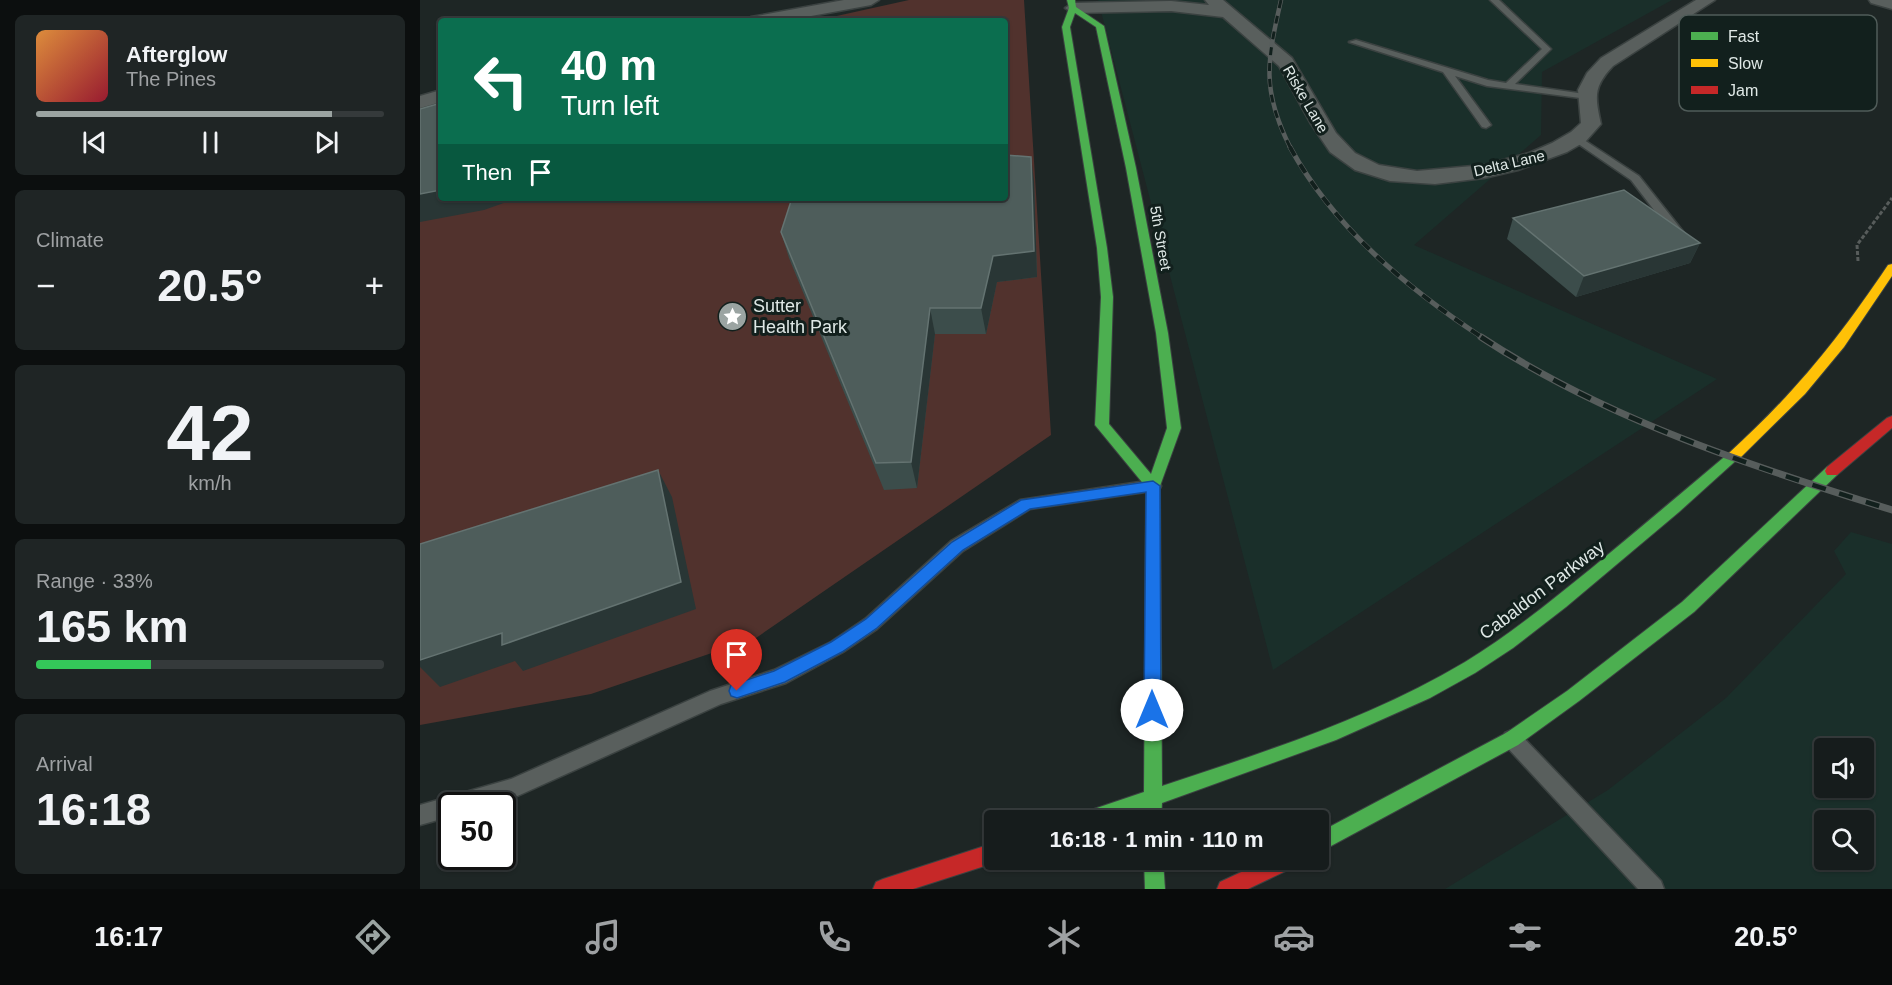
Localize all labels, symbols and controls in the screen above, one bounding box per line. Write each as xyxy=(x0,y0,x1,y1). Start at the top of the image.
legend xyxy=(1679,15,1877,111)
text: Fast xyxy=(1728,28,1760,45)
text: Afterglow xyxy=(126,42,227,67)
icon: left xyxy=(462,42,540,120)
text: 40 m xyxy=(561,42,657,89)
text: Slow xyxy=(1728,55,1763,72)
street label: Riske Lane xyxy=(1280,62,1332,136)
text: The Pines xyxy=(126,68,216,90)
text: Jam xyxy=(1728,82,1758,99)
text: Turn left xyxy=(561,91,659,121)
icon: previous xyxy=(78,126,111,159)
icon: pause xyxy=(194,126,227,159)
icon: next xyxy=(310,126,343,159)
street label: Delta Lane xyxy=(1472,147,1546,179)
icon: arrive xyxy=(524,156,557,189)
text: Then xyxy=(462,160,512,185)
street label: 5th Street xyxy=(1147,204,1175,272)
text: Climate xyxy=(36,229,104,251)
text: 20.5° xyxy=(157,260,263,311)
text: − xyxy=(36,267,55,304)
text: + xyxy=(365,267,384,304)
place label: Sutter Health Park xyxy=(753,296,848,337)
place icon: Sutter Health Park xyxy=(716,300,748,332)
text: 42 xyxy=(167,389,253,477)
text: km/h xyxy=(188,472,232,494)
street label: Cabaldon Parkway xyxy=(1476,537,1608,643)
text: Range · 33% xyxy=(36,570,153,592)
text: 165 km xyxy=(36,601,189,652)
pin xyxy=(711,629,762,691)
icon: arrive xyxy=(720,638,753,671)
position arrow xyxy=(1120,678,1184,742)
map controls xyxy=(1814,738,1874,870)
button: sound xyxy=(1814,738,1874,798)
text: Arrival xyxy=(36,753,93,775)
text: 16:18 xyxy=(36,784,151,835)
speed limit sign: 50 xyxy=(438,792,516,870)
button: search xyxy=(1814,810,1874,870)
text: 16:18 · 1 min · 110 m xyxy=(1050,827,1264,852)
icon: directions xyxy=(352,916,394,958)
icon: music xyxy=(582,916,624,958)
icon: phone xyxy=(813,916,855,958)
icon: climate xyxy=(1043,916,1085,958)
icon: car xyxy=(1273,916,1315,958)
icon: filters xyxy=(1504,916,1546,958)
text: 16:17 xyxy=(94,922,163,952)
text: 20.5° xyxy=(1734,922,1798,952)

